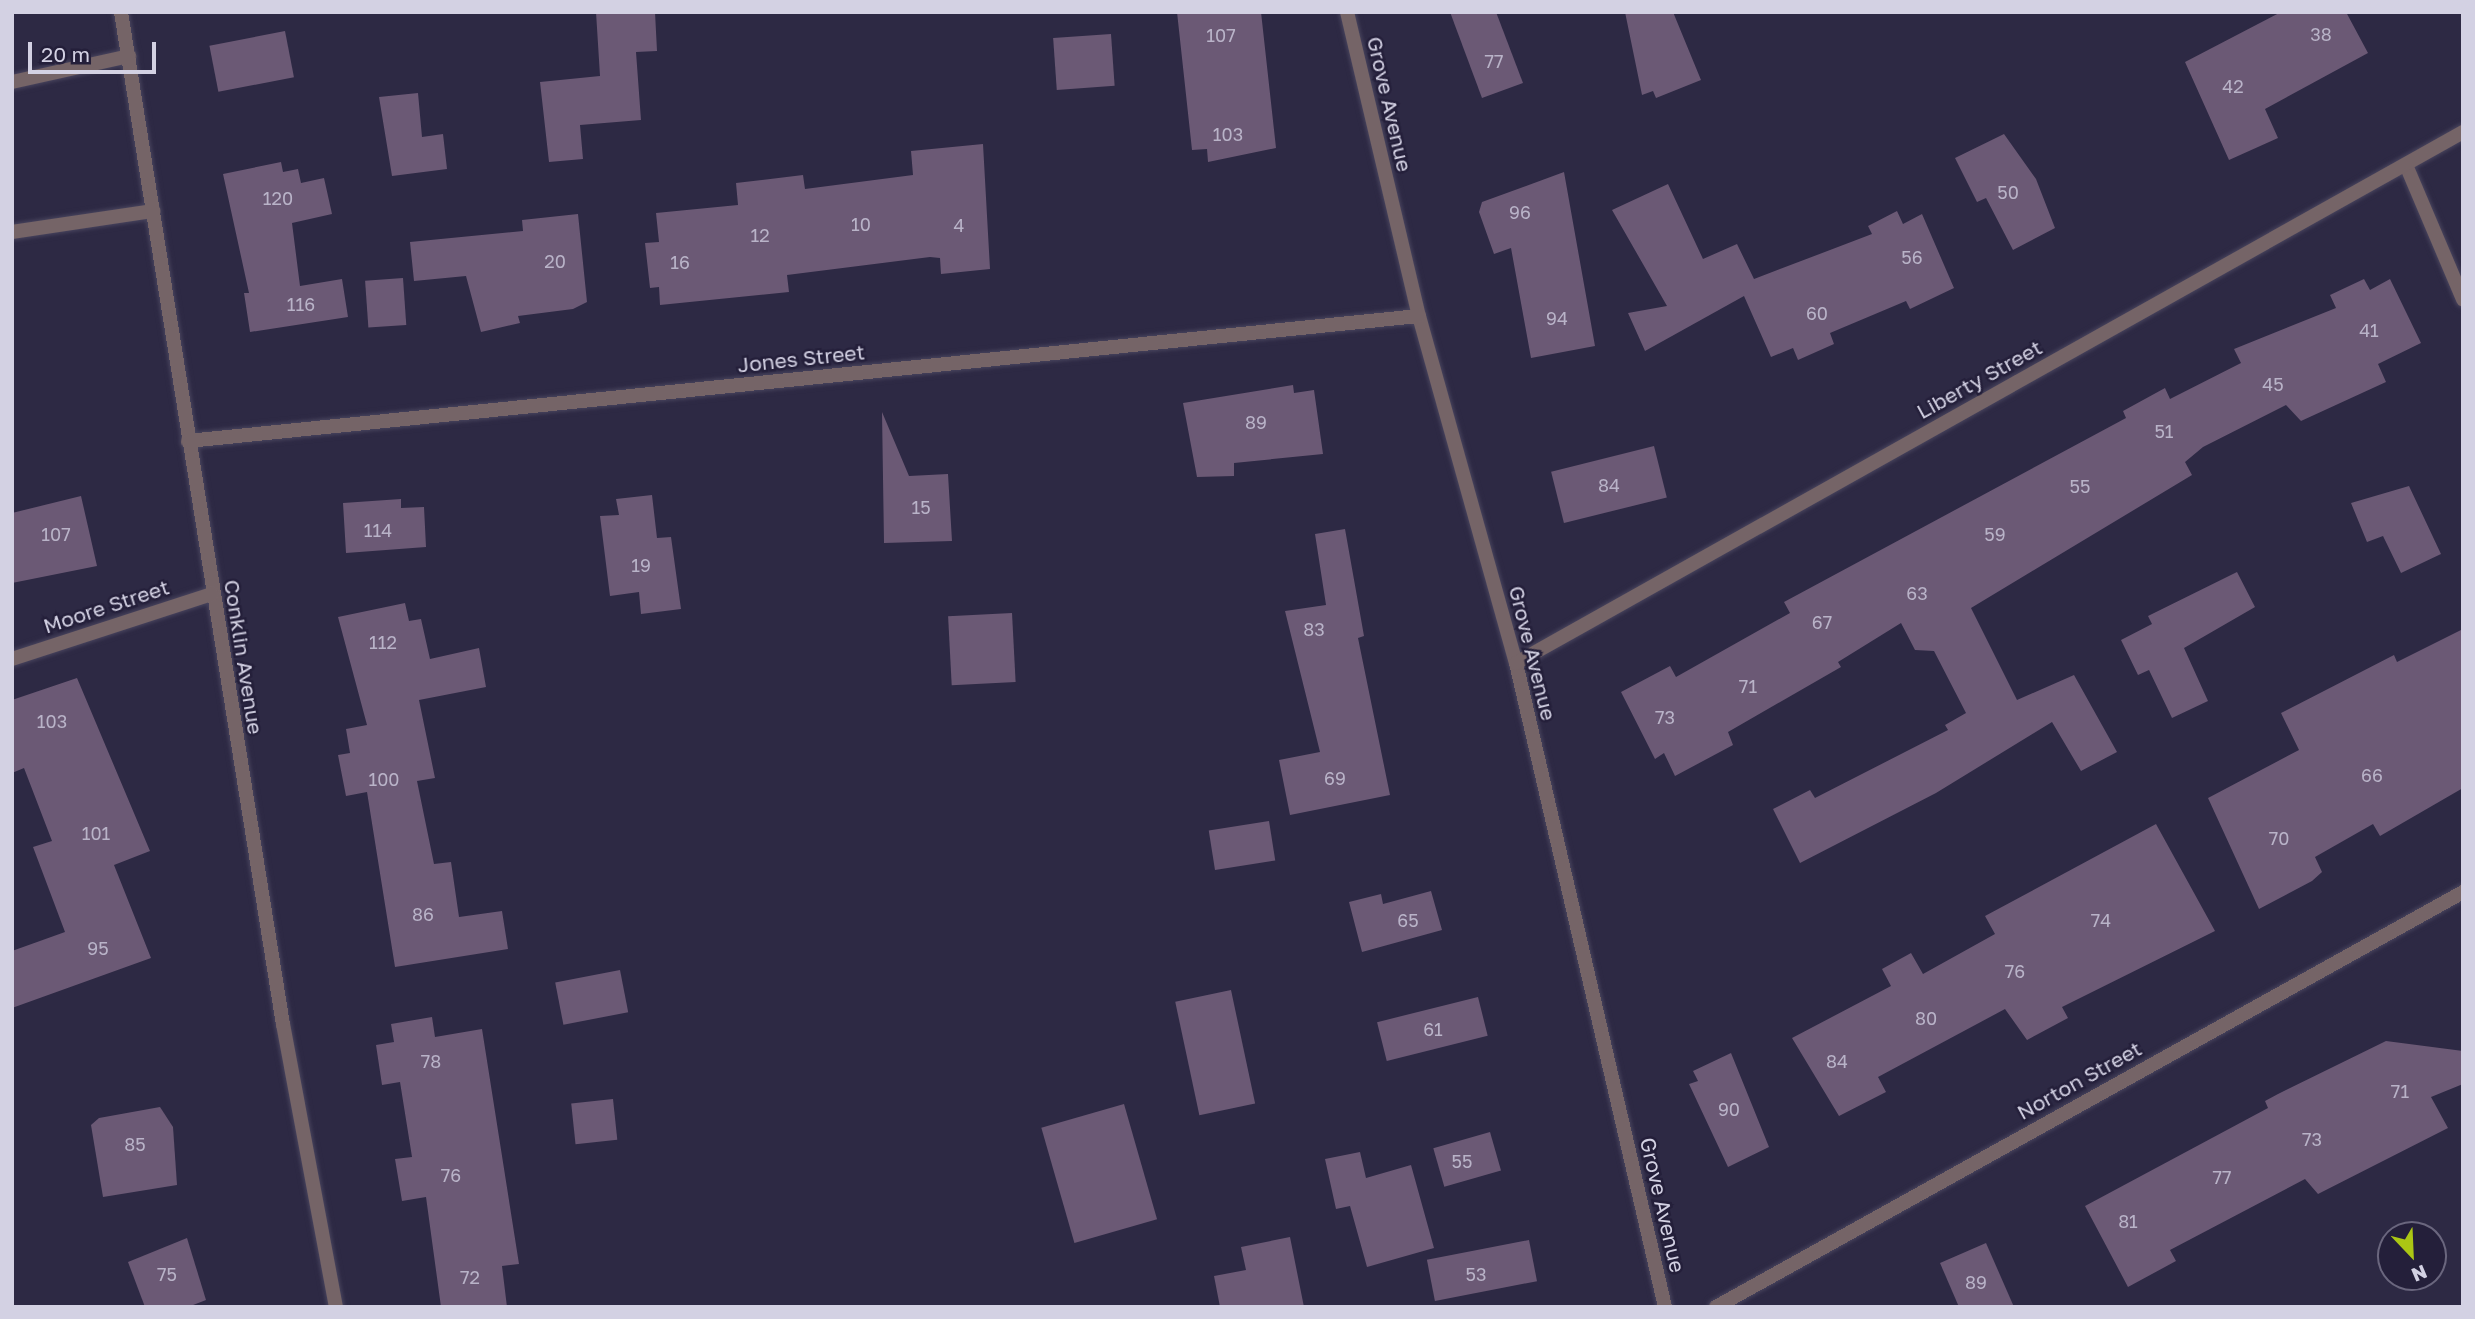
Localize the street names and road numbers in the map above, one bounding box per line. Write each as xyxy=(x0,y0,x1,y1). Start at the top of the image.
street label: Grove Avenue xyxy=(1362,34,1418,174)
street label: Liberty Street xyxy=(1912,334,2046,424)
street label: Jones Street xyxy=(736,339,866,377)
street label: Moore Street xyxy=(40,574,172,638)
street label: Conklin Avenue xyxy=(219,578,269,736)
street label: Grove Avenue xyxy=(1504,583,1562,723)
street label: Norton Street xyxy=(2012,1035,2146,1125)
street label: Grove Avenue xyxy=(1635,1135,1691,1275)

